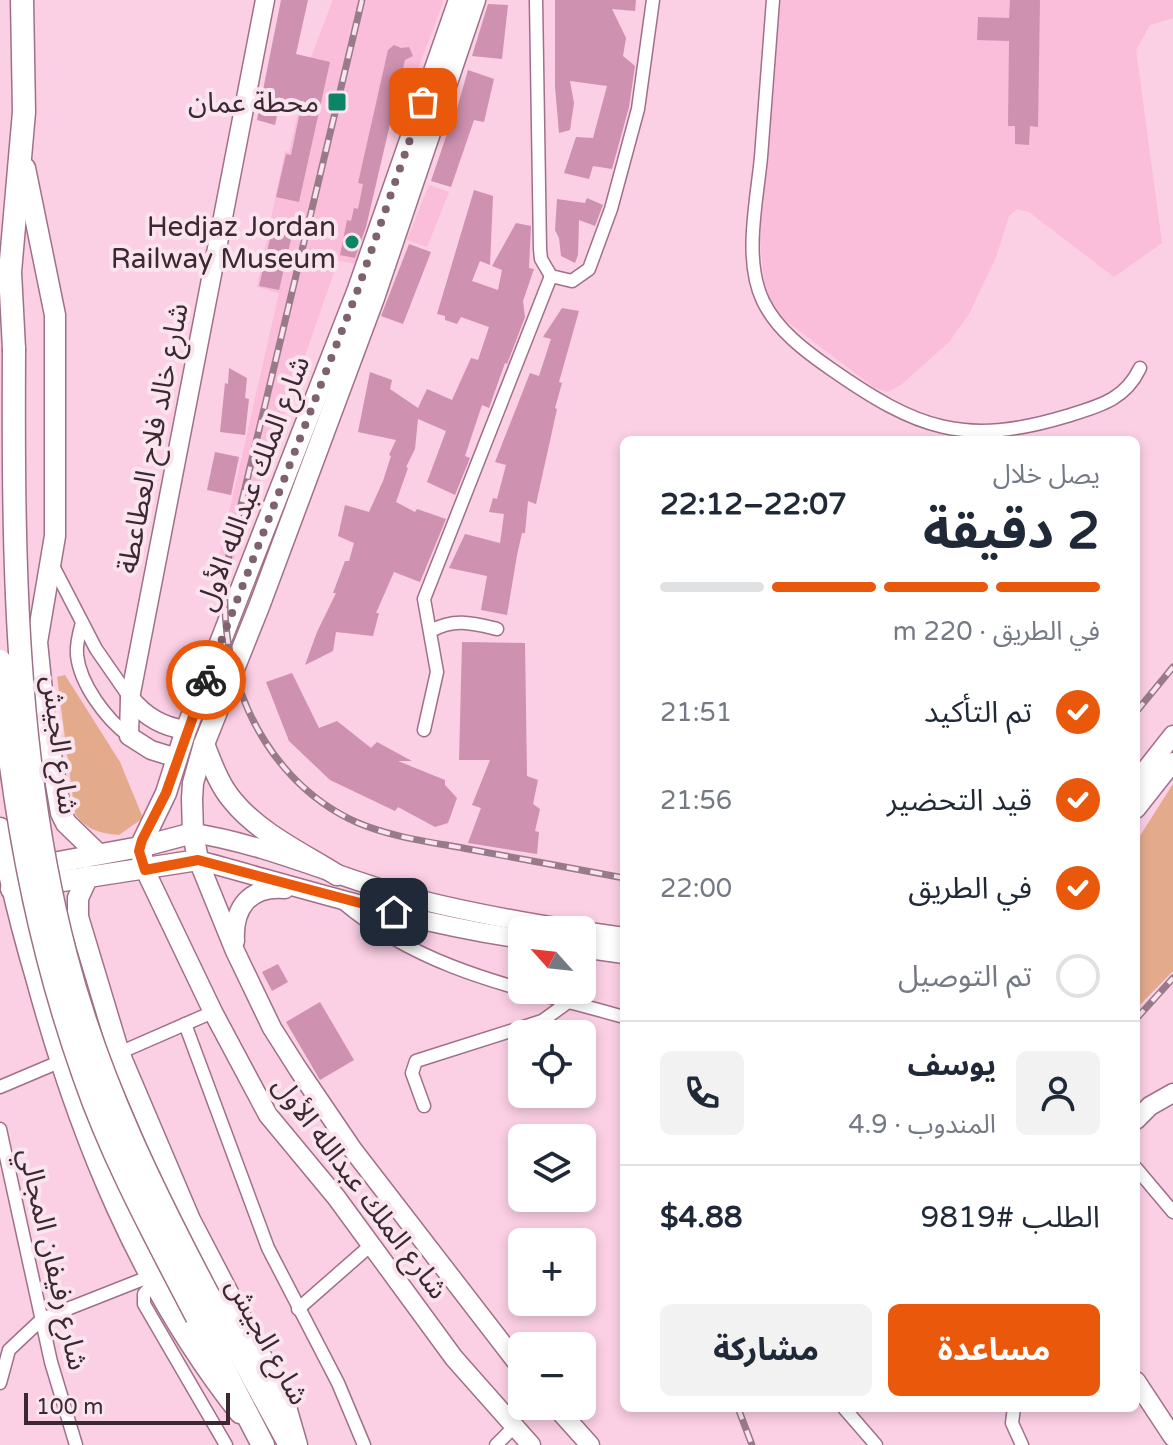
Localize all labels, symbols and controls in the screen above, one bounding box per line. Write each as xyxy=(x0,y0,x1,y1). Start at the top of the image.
pin xyxy=(389,68,457,136)
icon: bag xyxy=(401,80,445,124)
place label: محطة عمان xyxy=(188,86,319,120)
marker: محطة عمان xyxy=(326,91,348,113)
place label: Hedjaz Jordan Railway Museum xyxy=(111,210,336,276)
marker: Hedjaz Jordan Railway Museum xyxy=(343,233,361,251)
street label: شارع خالد فلاح العطاعطة xyxy=(110,300,199,577)
street label: شارع الملك عبدالله الأول xyxy=(189,351,320,617)
text: يصل خلال xyxy=(993,459,1100,490)
text: 22:07–22:12 xyxy=(660,486,847,523)
text: 2 دقيقة xyxy=(923,500,1100,563)
text: في الطريق · 220 m xyxy=(893,616,1100,647)
courier xyxy=(166,640,246,720)
icon: bike xyxy=(184,658,228,702)
street label: شارع الجيش xyxy=(32,674,85,817)
icon: check xyxy=(1056,690,1100,734)
text: تم التأكيد xyxy=(924,694,1032,731)
text: 21:51 xyxy=(660,697,732,728)
icon: check xyxy=(1056,778,1100,822)
text: قيد التحضير xyxy=(887,782,1032,819)
text: 21:56 xyxy=(660,785,732,816)
icon: check xyxy=(1056,866,1100,910)
text: في الطريق xyxy=(908,870,1032,907)
text: 22:00 xyxy=(660,873,732,904)
pin xyxy=(360,878,428,946)
icon: home xyxy=(372,890,416,934)
north arrow xyxy=(508,916,596,1004)
map controls xyxy=(508,916,596,1420)
text: تم التوصيل xyxy=(898,958,1032,995)
button: locate xyxy=(508,1020,596,1108)
text: يوسف xyxy=(908,1047,996,1084)
button: phone xyxy=(660,1051,744,1135)
button: person xyxy=(1016,1051,1100,1135)
street label: شارع الملك عبدالله الأول xyxy=(263,1069,455,1308)
text: المندوب · 4.9 xyxy=(848,1109,996,1140)
button: layers xyxy=(508,1124,596,1212)
street label: شارع رفيفان المجالي xyxy=(8,1145,95,1374)
text: $4.88 xyxy=(660,1199,743,1236)
text: الطلب #9819 xyxy=(920,1199,1100,1236)
button: + xyxy=(508,1228,596,1316)
street label: شارع الجيش xyxy=(216,1272,316,1412)
button: مشاركة xyxy=(660,1304,872,1396)
button: مساعدة xyxy=(888,1304,1100,1396)
button: − xyxy=(508,1332,596,1420)
scale bar xyxy=(24,1389,230,1425)
text: 100 m xyxy=(36,1394,103,1420)

